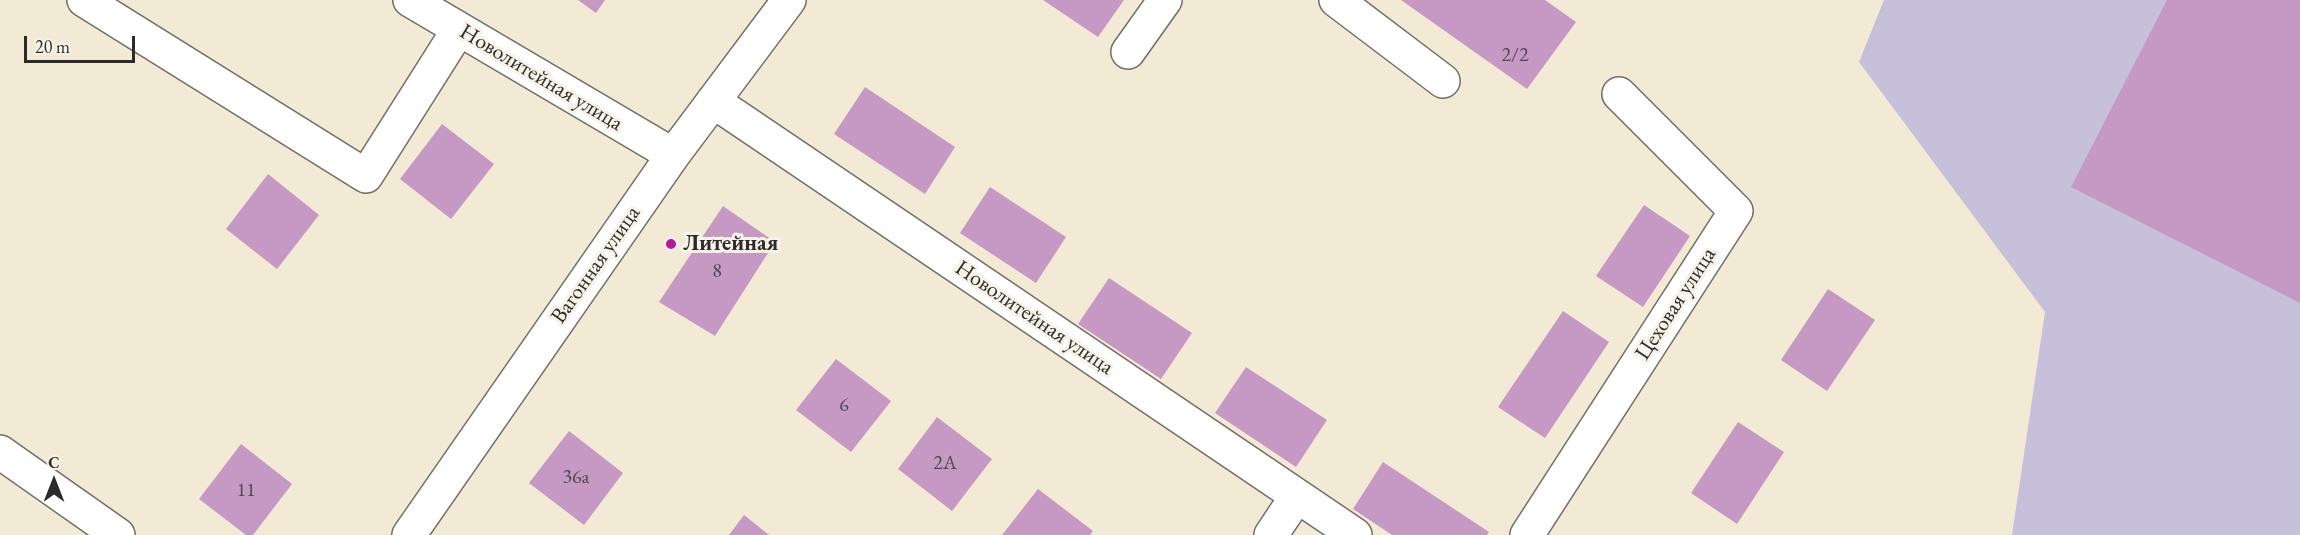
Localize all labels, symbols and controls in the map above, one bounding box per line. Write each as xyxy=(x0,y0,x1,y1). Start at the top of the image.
street label: Новолитейная улица xyxy=(455,19,627,137)
scale bar xyxy=(27,24,138,62)
text: 20 m xyxy=(35,35,70,58)
house number: 2/2 xyxy=(1501,44,1529,68)
street label: Вагонная улица xyxy=(546,201,646,329)
place label: Литейная xyxy=(683,231,778,257)
marker: Литейная xyxy=(664,237,678,251)
street label: Цеховая улица xyxy=(1630,243,1722,365)
street label: Новолитейная улица xyxy=(950,255,1118,381)
house number: 8 xyxy=(712,260,722,284)
house number: 6 xyxy=(839,394,849,418)
north arrow xyxy=(24,451,84,511)
text: С xyxy=(48,452,60,473)
house number: 2А xyxy=(933,452,957,476)
house number: 36а xyxy=(562,466,590,490)
house number: 11 xyxy=(236,479,256,503)

